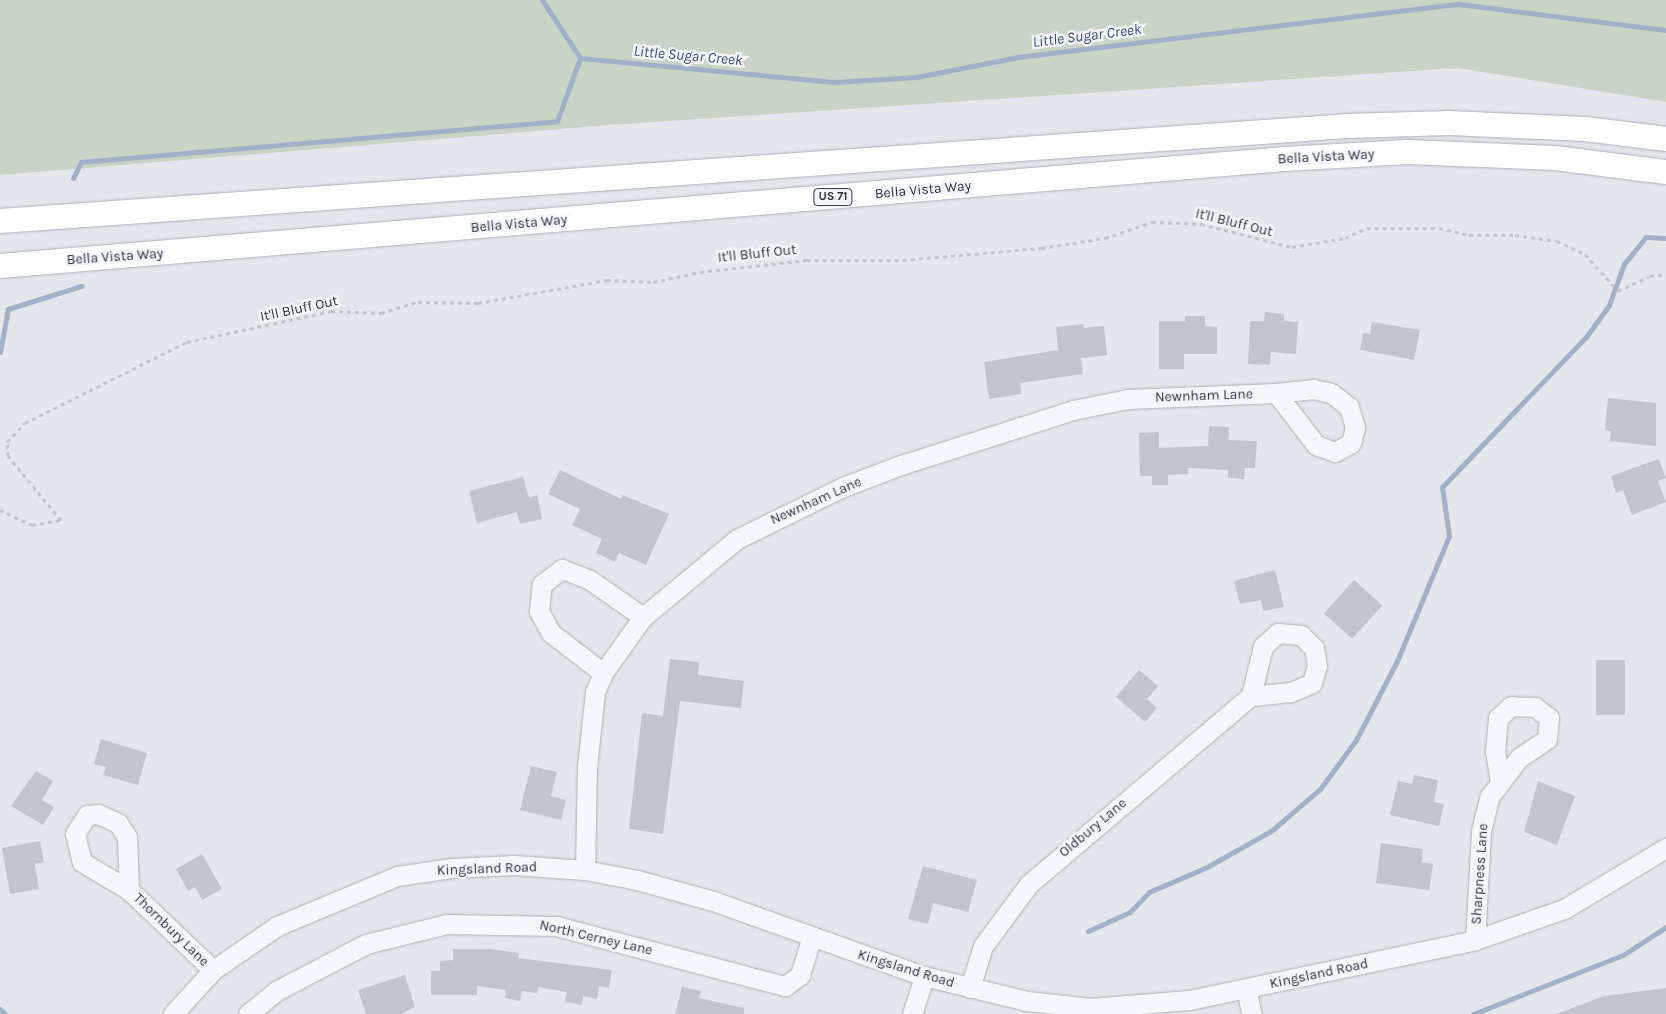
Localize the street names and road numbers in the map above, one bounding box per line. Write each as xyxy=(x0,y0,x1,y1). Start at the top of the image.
street label: Bella Vista Way xyxy=(1277,146,1375,168)
street label: Bella Vista Way xyxy=(874,177,972,203)
road number: US 71 xyxy=(813,188,853,206)
street label: It'll Bluff Out xyxy=(1194,205,1274,241)
street label: Bella Vista Way xyxy=(470,211,568,237)
street label: It'll Bluff Out xyxy=(717,242,797,266)
street label: Bella Vista Way xyxy=(66,245,164,269)
street label: It'll Bluff Out xyxy=(259,293,339,325)
street label: Newnham Lane xyxy=(1155,386,1253,406)
street label: Newnham Lane xyxy=(768,473,864,529)
street label: Oldbury Lane xyxy=(1056,795,1130,861)
street label: Sharpness Lane xyxy=(1468,823,1492,925)
street label: Kingsland Road xyxy=(437,859,537,879)
street label: Thornbury Lane xyxy=(130,890,212,970)
street label: North Cerney Lane xyxy=(538,917,654,959)
street label: Kingsland Road xyxy=(856,946,956,992)
street label: Kingsland Road xyxy=(1268,955,1370,993)

